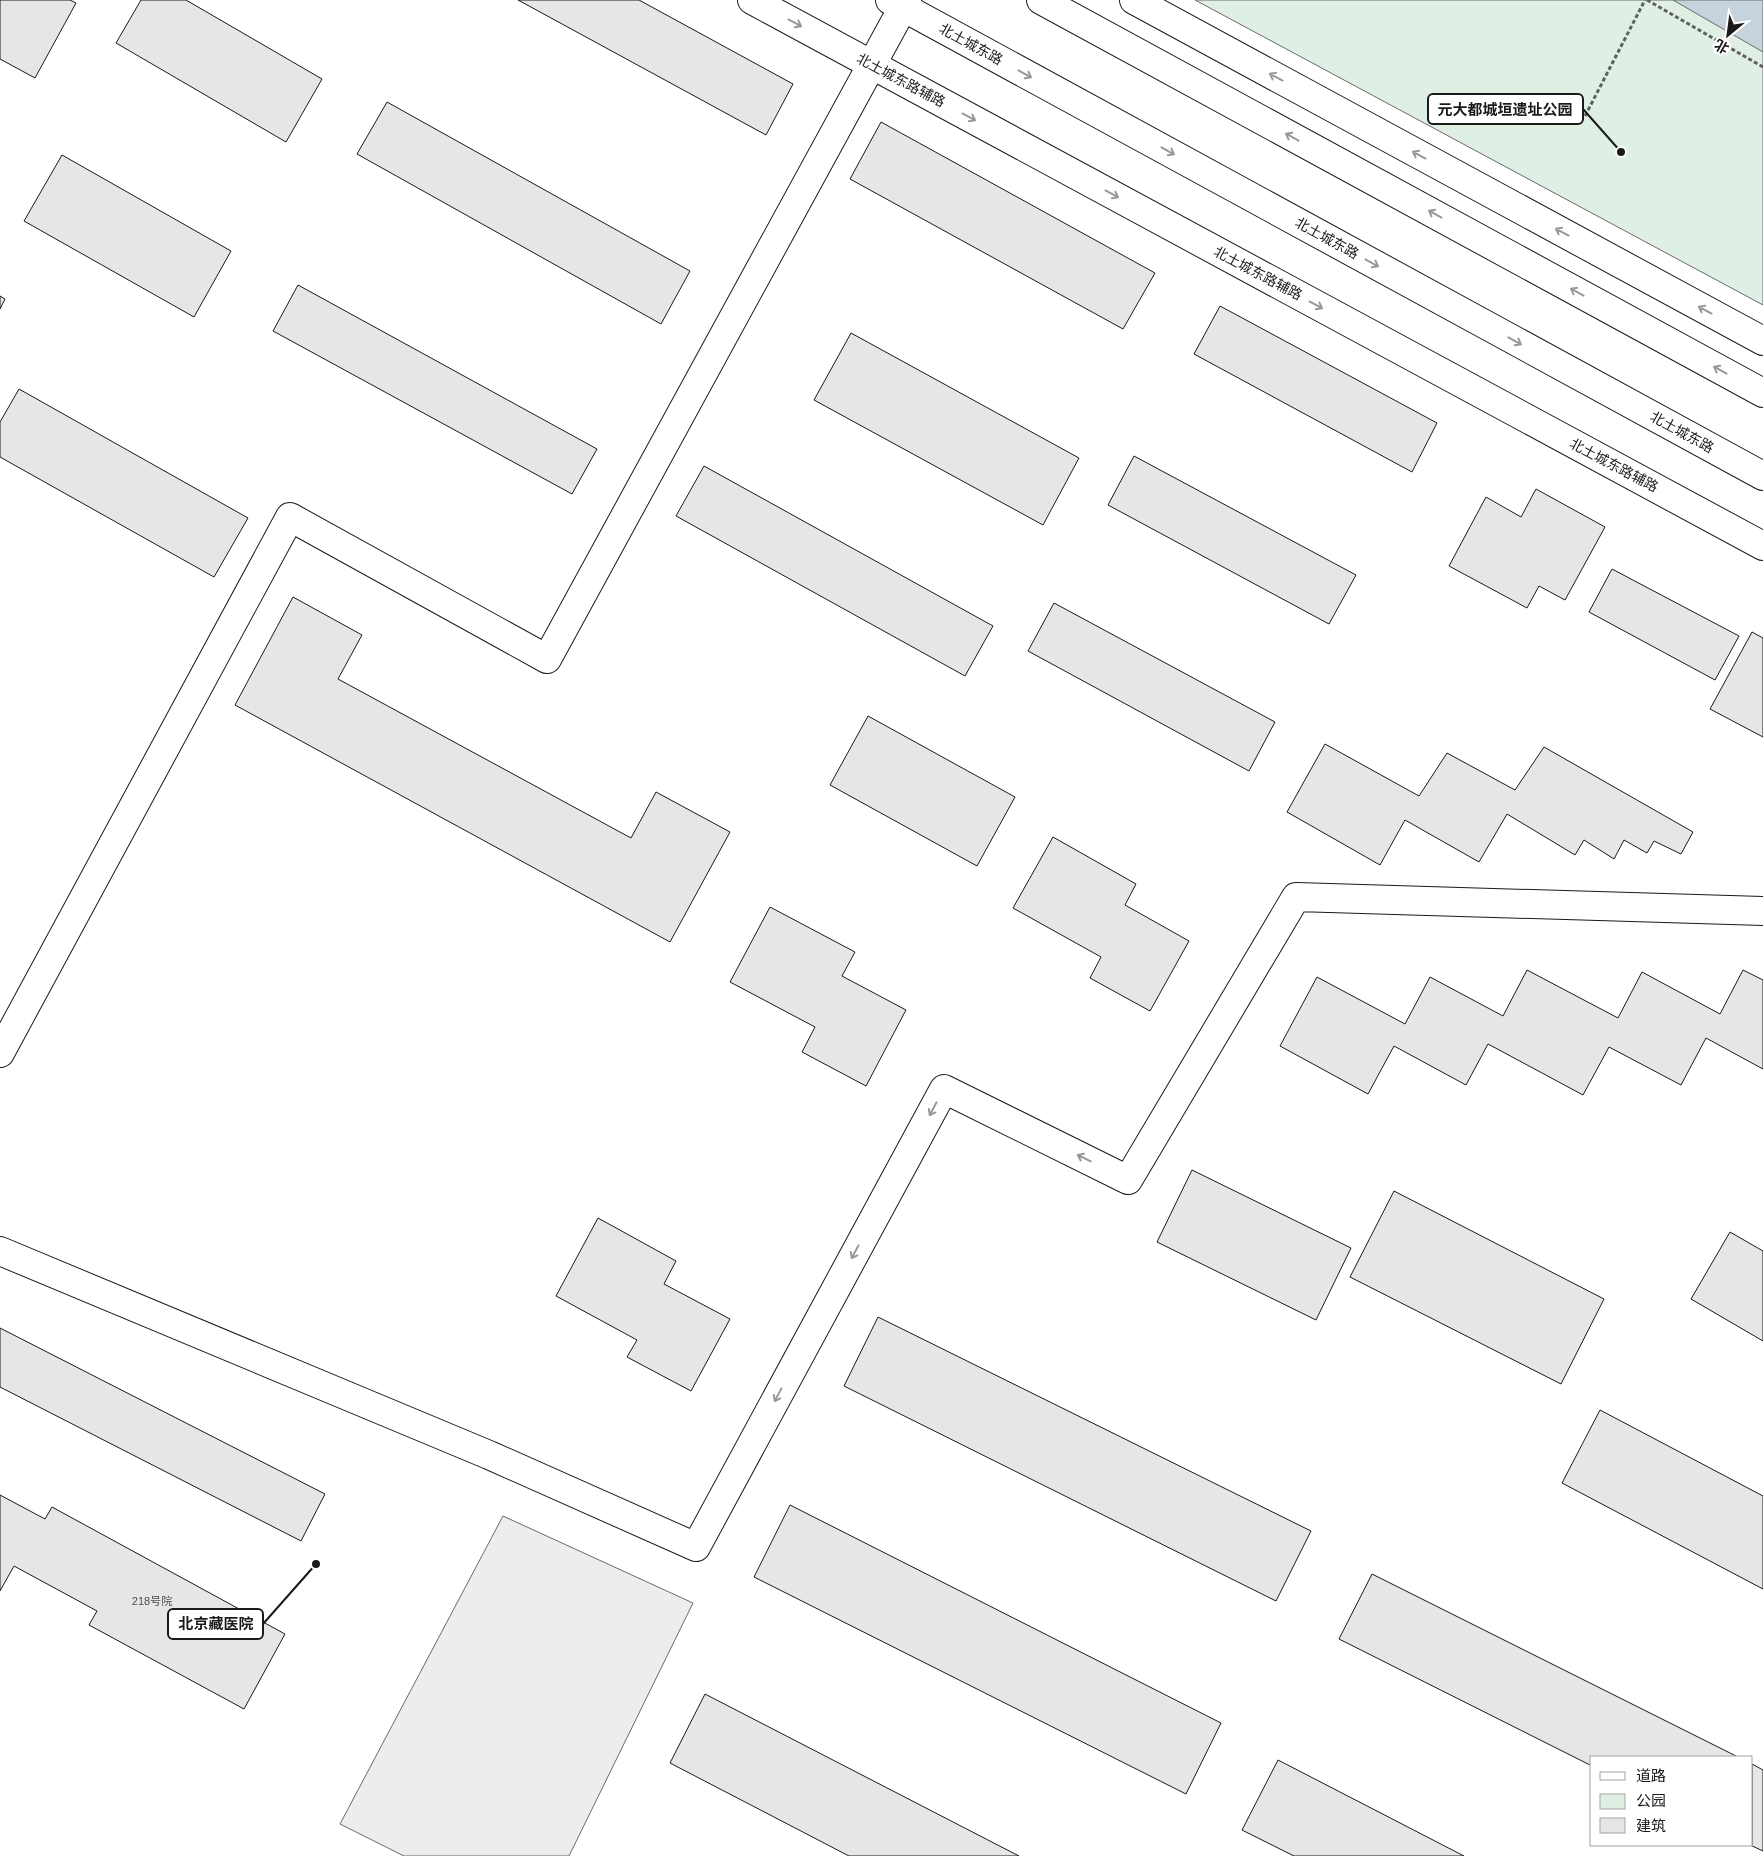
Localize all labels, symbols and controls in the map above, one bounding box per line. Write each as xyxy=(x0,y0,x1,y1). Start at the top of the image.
north arrow xyxy=(1703,10,1753,60)
one-way arrow xyxy=(787,19,802,28)
street label: 北土城东路 xyxy=(937,20,1005,68)
text: 北 xyxy=(1712,36,1732,57)
street label: 北土城东路辅路 xyxy=(854,50,948,110)
one-way arrow xyxy=(1017,69,1032,79)
one-way arrow xyxy=(1269,72,1284,82)
callout: 元大都城垣遗址公园 xyxy=(1428,94,1583,124)
text: 元大都城垣遗址公园 xyxy=(1437,101,1573,118)
one-way arrow xyxy=(961,113,976,122)
one-way arrow xyxy=(1285,132,1300,141)
one-way arrow xyxy=(1160,147,1175,157)
one-way arrow xyxy=(1412,149,1427,159)
one-way arrow xyxy=(1104,190,1119,199)
one-way arrow xyxy=(1428,209,1442,219)
street label: 北土城东路 xyxy=(1293,214,1361,262)
one-way arrow xyxy=(1555,227,1570,236)
street label: 北土城东路辅路 xyxy=(1211,243,1305,303)
one-way arrow xyxy=(1364,259,1379,268)
one-way arrow xyxy=(1570,287,1585,297)
one-way arrow xyxy=(1309,300,1323,310)
one-way arrow xyxy=(1697,305,1712,315)
one-way arrow xyxy=(1507,336,1521,346)
one-way arrow xyxy=(1713,365,1728,374)
street label: 北土城东路 xyxy=(1648,408,1716,456)
street label: 北土城东路辅路 xyxy=(1567,435,1661,495)
one-way arrow xyxy=(927,1102,937,1116)
one-way arrow xyxy=(1077,1153,1092,1162)
one-way arrow xyxy=(850,1245,860,1260)
one-way arrow xyxy=(773,1387,782,1402)
house number: 218号院 xyxy=(132,1595,172,1607)
callout: 北京藏医院 xyxy=(168,1609,263,1639)
text: 北京藏医院 xyxy=(178,1615,254,1632)
legend xyxy=(1590,1756,1753,1846)
text: 道路 xyxy=(1636,1767,1666,1784)
text: 公园 xyxy=(1636,1792,1666,1809)
text: 建筑 xyxy=(1636,1817,1666,1834)

